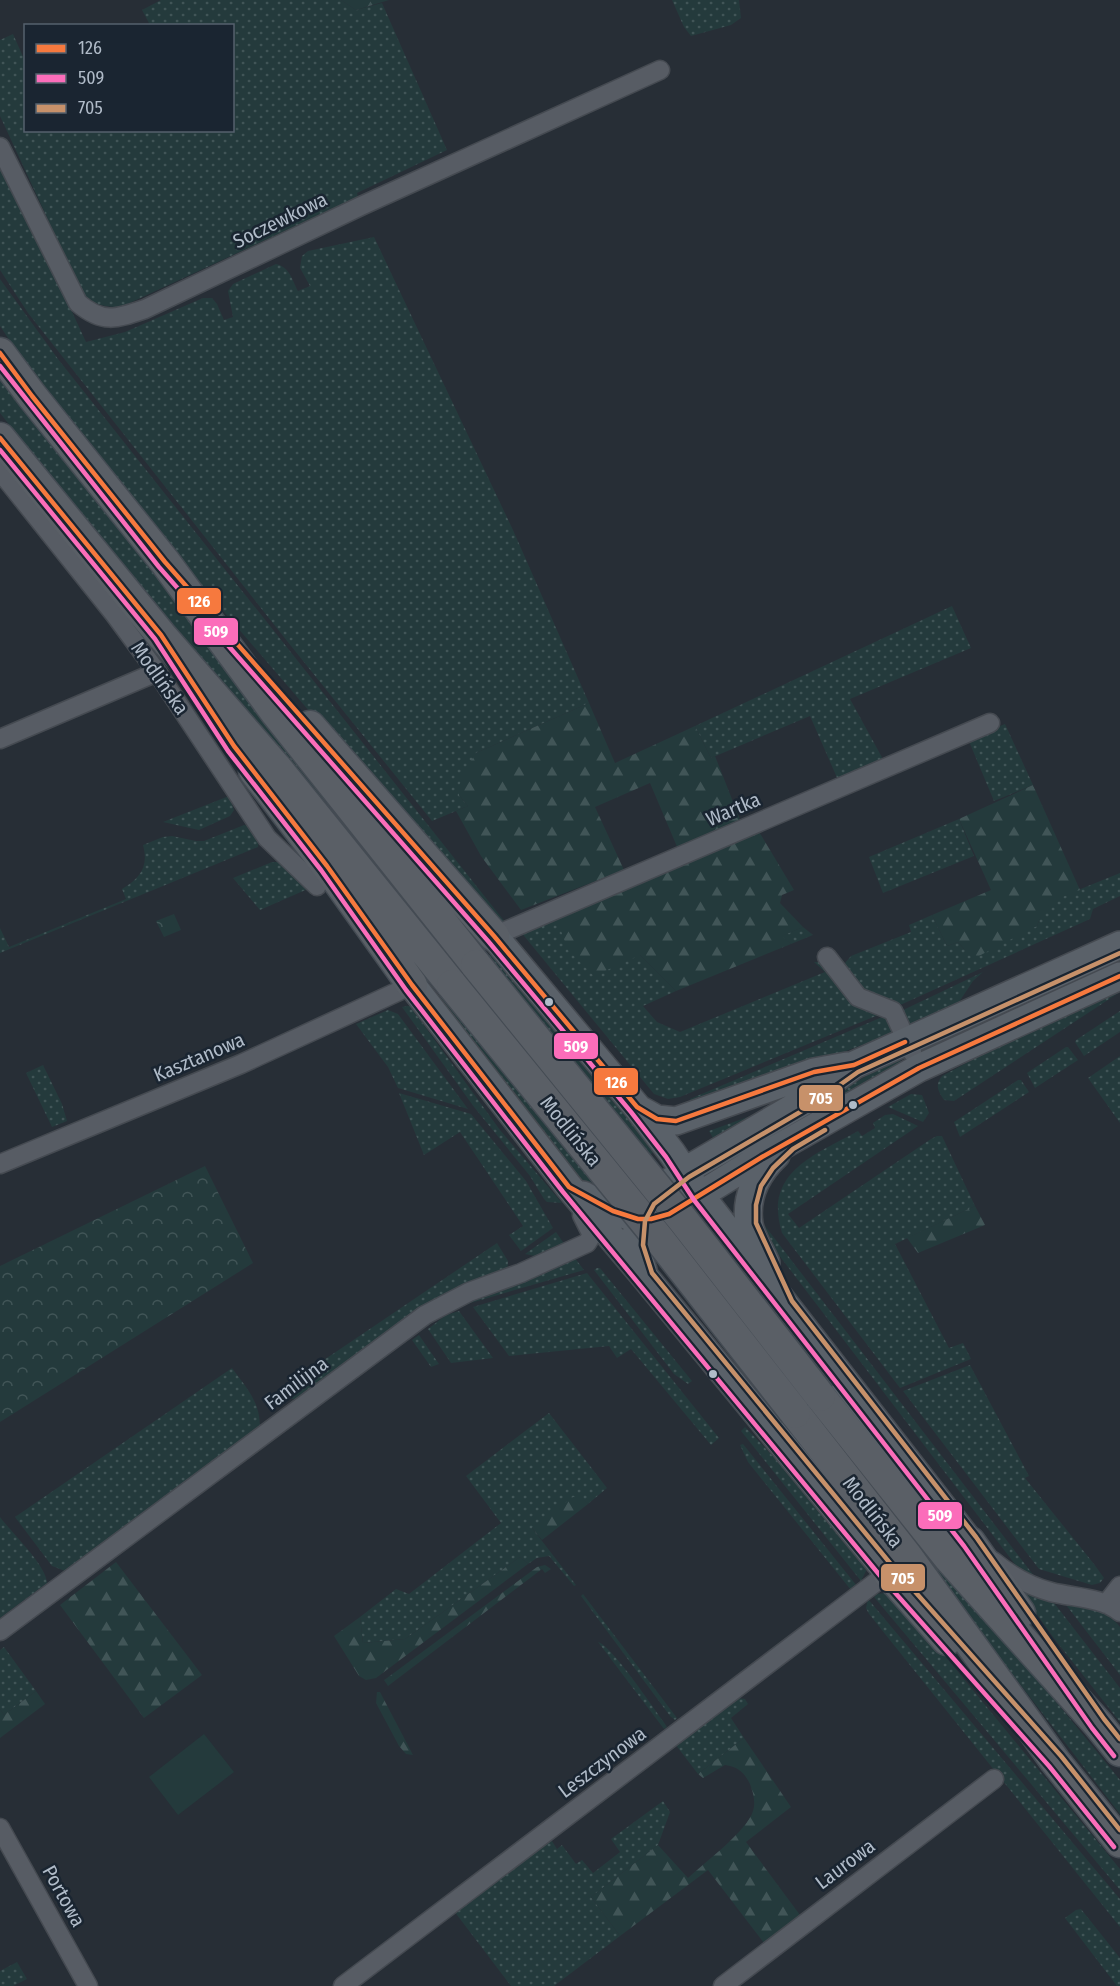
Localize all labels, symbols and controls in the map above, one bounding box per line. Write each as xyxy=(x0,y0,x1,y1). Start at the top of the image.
legend xyxy=(24,24,234,132)
text: 126 xyxy=(78,37,102,59)
text: 509 xyxy=(78,67,104,89)
text: 705 xyxy=(78,97,103,119)
street label: Soczewkowa xyxy=(229,187,331,253)
line badge: 126 xyxy=(176,587,222,615)
text: 126 xyxy=(188,592,210,611)
line badge: 509 xyxy=(193,617,239,646)
text: 509 xyxy=(204,622,228,641)
street label: Modlińska xyxy=(126,637,194,719)
street label: Wartka xyxy=(702,787,764,831)
unlabelled marker xyxy=(543,996,555,1008)
street label: Kasztanowa xyxy=(150,1027,248,1087)
line badge: 509 xyxy=(553,1032,599,1060)
text: 509 xyxy=(564,1037,588,1056)
line badge: 126 xyxy=(593,1067,639,1096)
text: 126 xyxy=(605,1073,627,1092)
line badge: 705 xyxy=(798,1084,844,1112)
text: 705 xyxy=(809,1089,833,1108)
street label: Modlińska xyxy=(535,1091,607,1171)
unlabelled marker xyxy=(847,1099,859,1111)
street label: Familijna xyxy=(259,1351,333,1415)
unlabelled marker xyxy=(707,1368,719,1380)
street label: Modlińska xyxy=(838,1472,908,1552)
line badge: 509 xyxy=(917,1501,963,1530)
text: 509 xyxy=(928,1506,952,1525)
line badge: 705 xyxy=(880,1563,926,1592)
text: 705 xyxy=(891,1569,915,1588)
street label: Leszczynowa xyxy=(553,1721,651,1803)
street label: Laurowa xyxy=(810,1834,880,1894)
street label: Portowa xyxy=(37,1861,91,1931)

